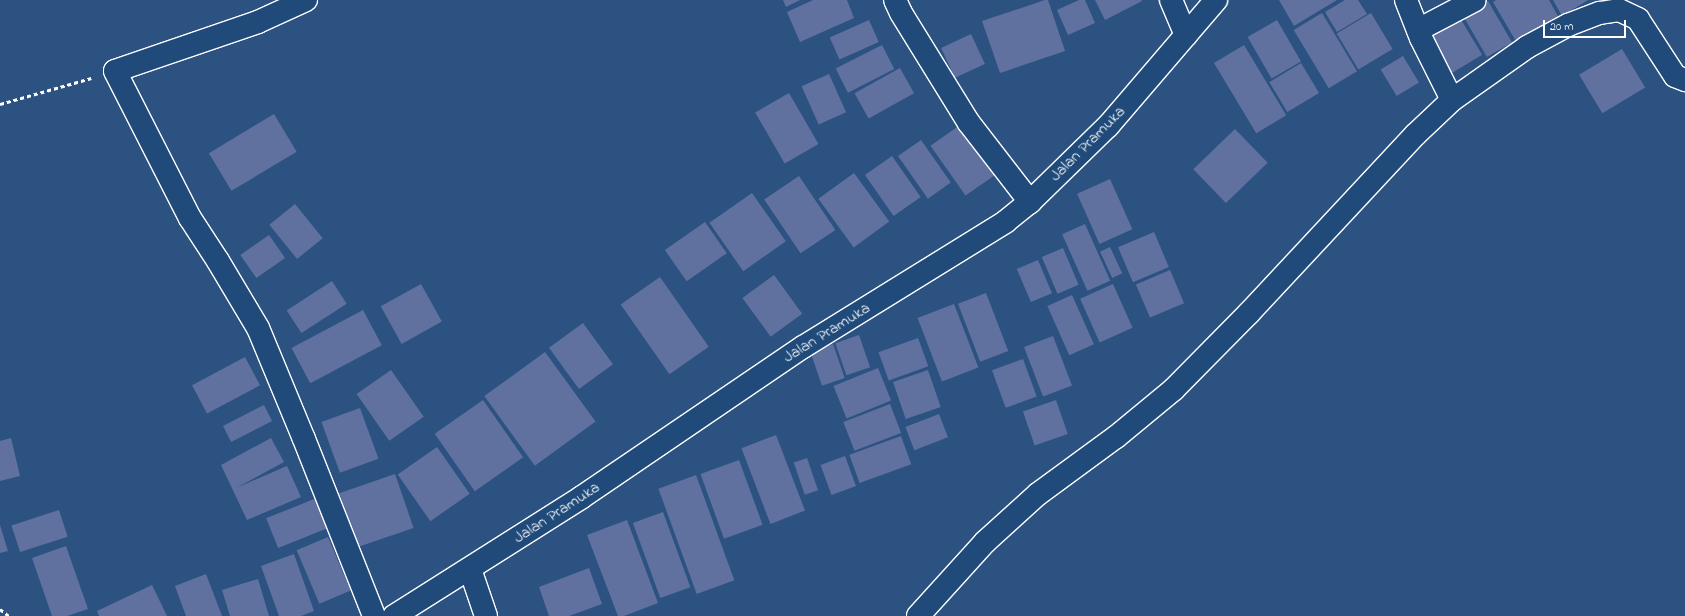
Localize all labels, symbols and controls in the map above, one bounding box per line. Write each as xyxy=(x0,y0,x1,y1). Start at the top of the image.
scale bar xyxy=(1545,12,1628,38)
text: 20 m xyxy=(1550,18,1573,36)
street label: Jalan Pramuka xyxy=(1046,102,1130,186)
street label: Jalan Pramuka xyxy=(780,299,874,367)
street label: Jalan Pramuka xyxy=(510,478,604,548)

